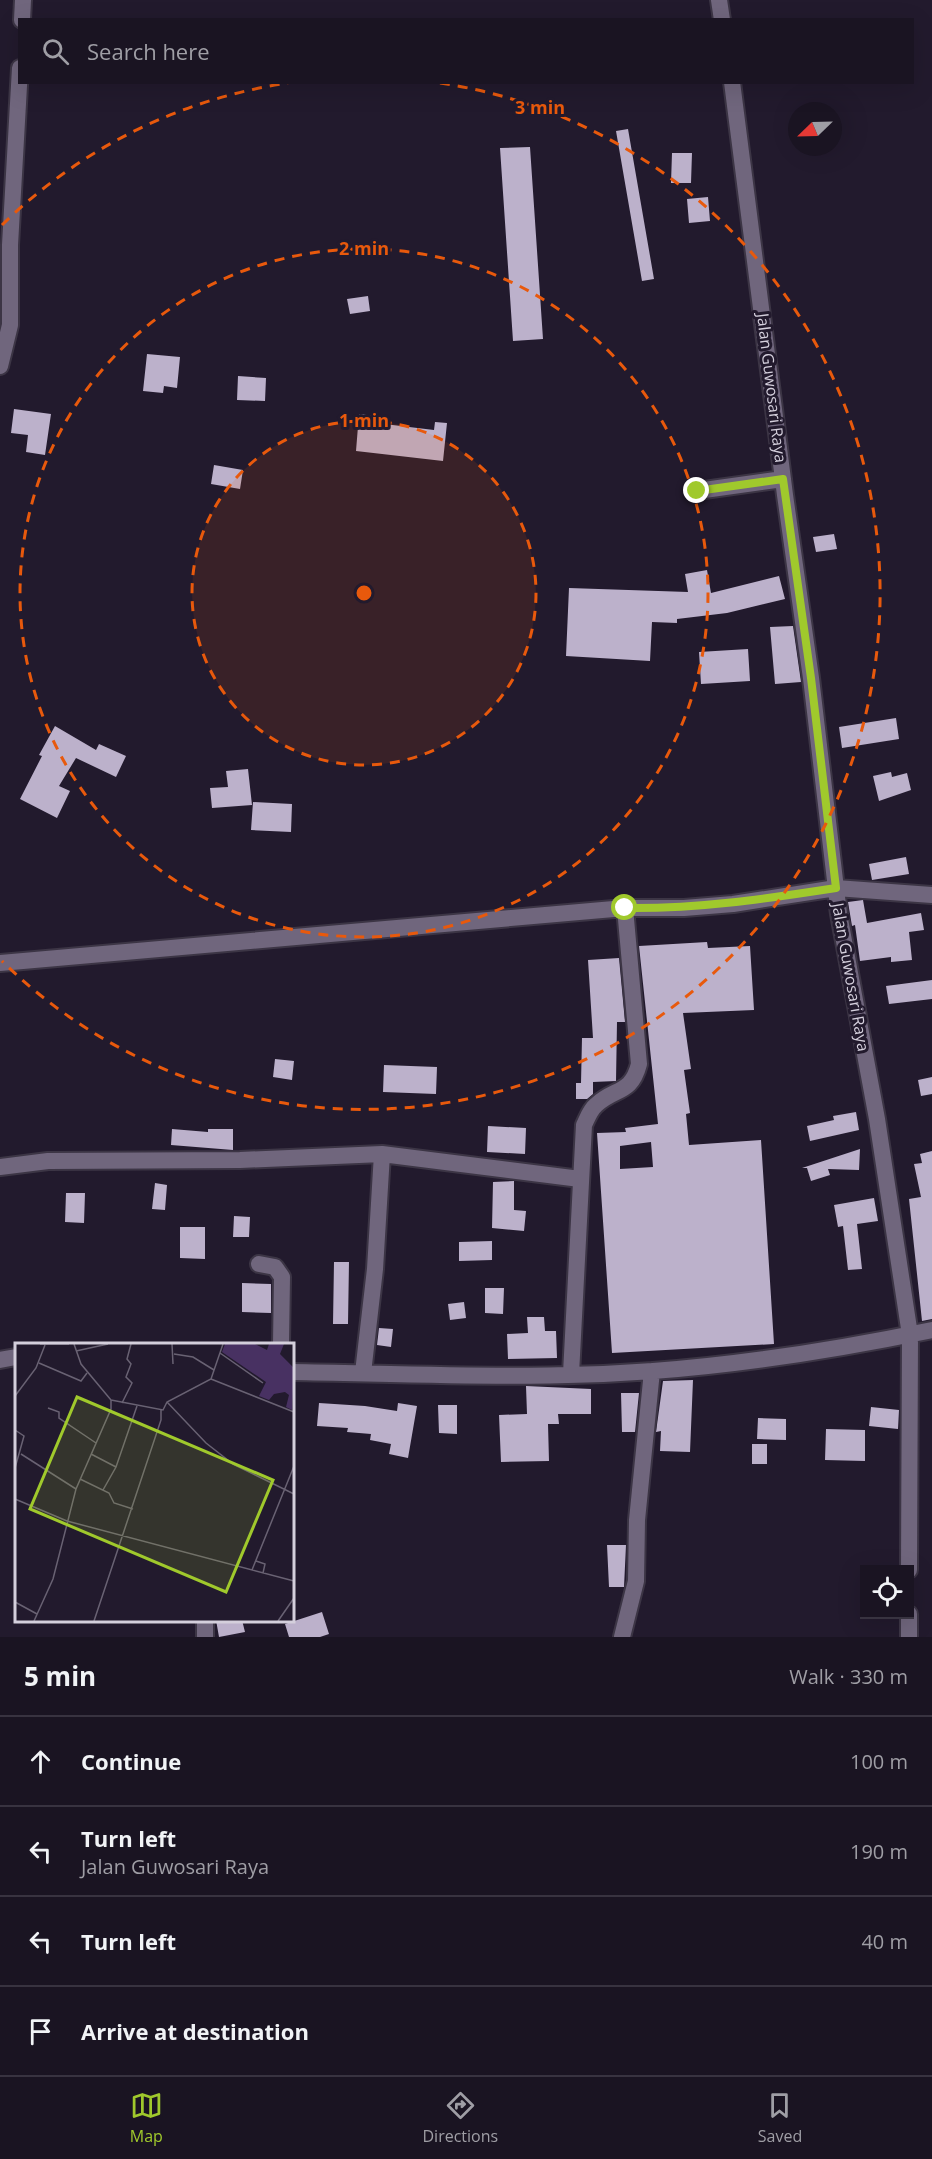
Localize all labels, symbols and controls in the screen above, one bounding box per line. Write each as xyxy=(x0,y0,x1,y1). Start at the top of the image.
search box xyxy=(18,18,914,84)
icon: search xyxy=(39,35,72,68)
text: Search here xyxy=(87,36,210,66)
text: 3 min xyxy=(515,95,565,119)
north arrow xyxy=(788,102,842,156)
text: 2 min xyxy=(339,236,389,260)
street label: Jalan Guwosari Raya xyxy=(752,310,792,464)
text: 1 min xyxy=(339,408,389,432)
route end xyxy=(683,477,709,503)
centre of rings xyxy=(354,583,374,603)
route start xyxy=(611,894,637,920)
street label: Jalan Guwosari Raya xyxy=(827,899,875,1053)
inset map xyxy=(15,1343,294,1622)
map controls xyxy=(860,1565,914,1619)
button: locate xyxy=(860,1565,914,1619)
text: 5 min xyxy=(24,1658,96,1694)
text: Walk · 330 m xyxy=(789,1663,908,1690)
icon: ahead xyxy=(24,1745,57,1778)
text: Continue xyxy=(81,1746,181,1776)
text: 100 m xyxy=(850,1748,908,1775)
text: Turn left xyxy=(81,1823,176,1853)
icon: left xyxy=(24,1835,57,1868)
text: 190 m xyxy=(850,1838,908,1865)
text: Jalan Guwosari Raya xyxy=(81,1853,269,1880)
icon: left xyxy=(24,1925,57,1958)
text: Turn left xyxy=(81,1926,176,1956)
text: 40 m xyxy=(861,1928,908,1955)
icon: arrive xyxy=(24,2015,57,2048)
text: Arrive at destination xyxy=(81,2016,309,2046)
tab: Map xyxy=(130,2089,163,2147)
tab: Directions xyxy=(422,2089,498,2147)
tab: Saved xyxy=(758,2089,802,2147)

